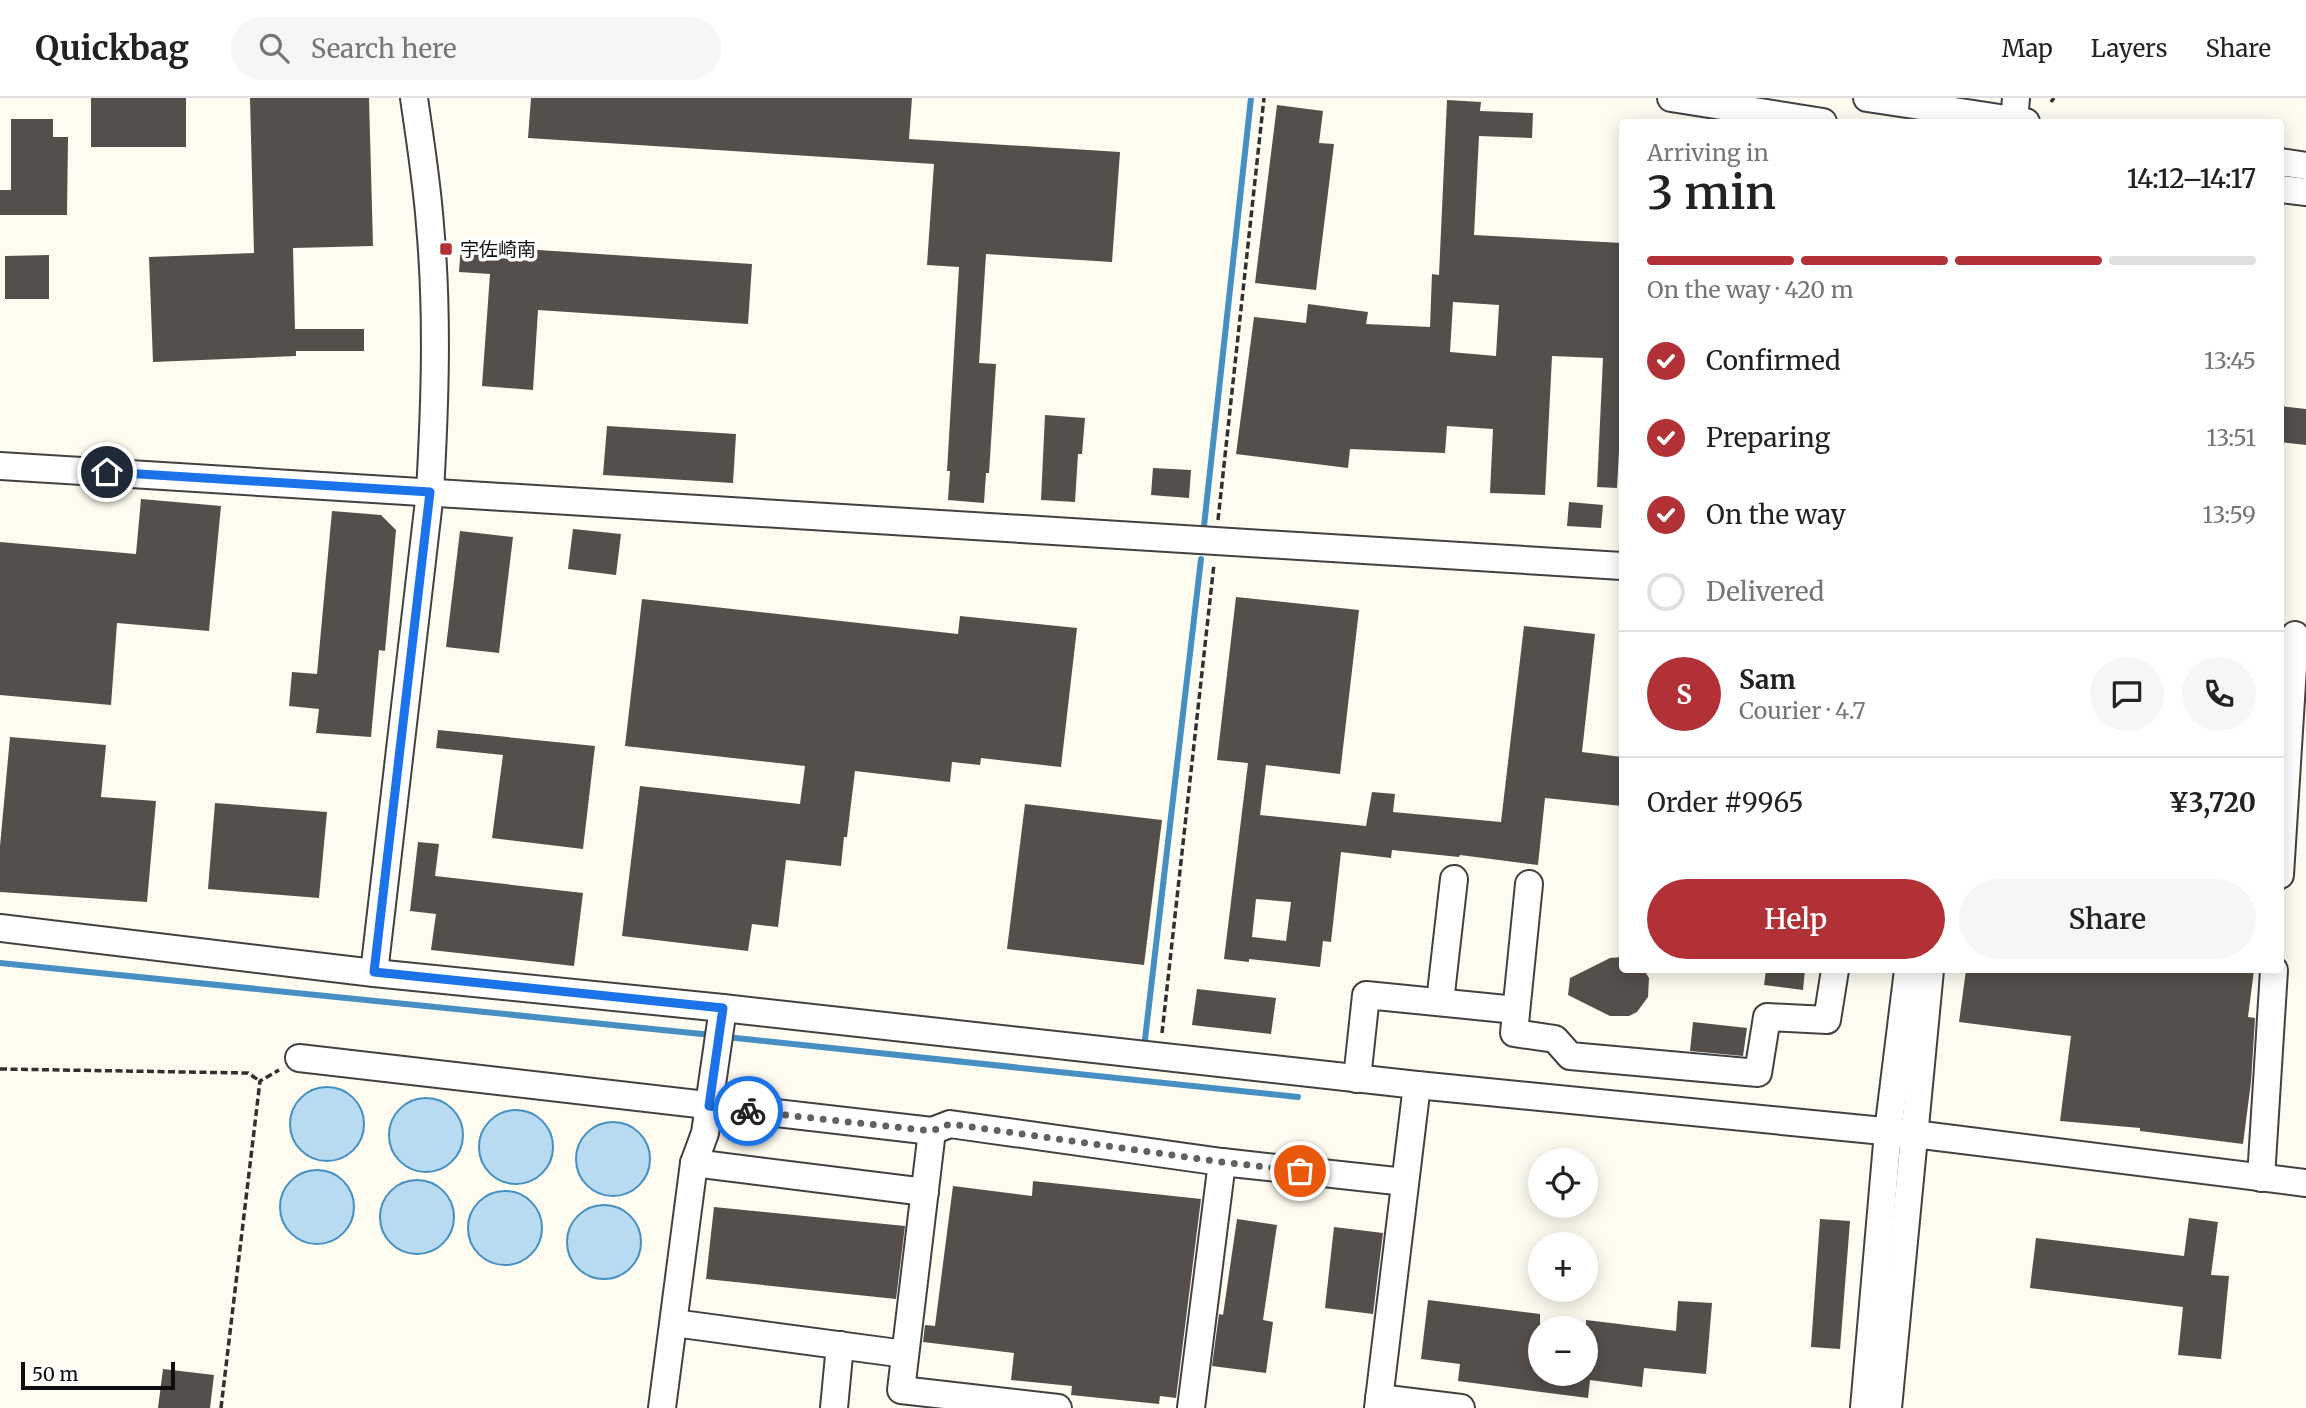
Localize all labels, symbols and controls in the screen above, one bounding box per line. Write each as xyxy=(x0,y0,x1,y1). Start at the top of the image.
search box xyxy=(231,17,721,80)
text: Quickbag xyxy=(35,28,189,69)
icon: search xyxy=(255,29,293,67)
text: Search here xyxy=(311,32,457,65)
text: Map xyxy=(2002,33,2053,64)
text: Layers xyxy=(2091,33,2167,64)
text: Share xyxy=(2205,33,2271,64)
text: Arriving in xyxy=(1647,138,1769,167)
text: 14:12–14:17 xyxy=(2127,162,2256,195)
text: 3 min xyxy=(1647,164,1776,222)
place label: 宇佐崎南 xyxy=(460,237,536,261)
marker: 宇佐崎南 xyxy=(438,241,454,257)
text: On the way · 420 m xyxy=(1647,275,1853,304)
icon: check xyxy=(1647,342,1685,380)
text: Confirmed xyxy=(1706,344,1841,377)
text: 13:45 xyxy=(2204,346,2256,375)
icon: check xyxy=(1647,419,1685,457)
text: Preparing xyxy=(1706,421,1830,454)
text: 13:51 xyxy=(2206,423,2256,452)
pin xyxy=(77,442,137,502)
icon: home xyxy=(88,453,126,491)
icon: check xyxy=(1647,496,1685,534)
text: On the way xyxy=(1706,498,1846,531)
text: 13:59 xyxy=(2203,500,2256,529)
text: Delivered xyxy=(1706,575,1825,608)
button: chat xyxy=(2090,657,2164,731)
button: phone xyxy=(2182,657,2256,731)
text: Sam xyxy=(1739,663,1796,696)
text: S xyxy=(1676,678,1692,711)
text: Courier · 4.7 xyxy=(1739,696,1866,725)
text: Order #9965 xyxy=(1647,786,1803,819)
text: ¥3,720 xyxy=(2169,786,2256,819)
button: Help xyxy=(1647,879,1945,959)
button: Share xyxy=(1959,879,2256,959)
courier xyxy=(713,1076,783,1146)
icon: bike xyxy=(729,1092,767,1130)
pin xyxy=(1270,1141,1330,1201)
map controls xyxy=(1528,1148,1598,1386)
button: locate xyxy=(1528,1148,1598,1218)
icon: bag xyxy=(1281,1152,1319,1190)
button: + xyxy=(1528,1232,1598,1302)
button: − xyxy=(1528,1316,1598,1386)
scale bar xyxy=(21,1359,175,1391)
text: 50 m xyxy=(32,1362,78,1386)

